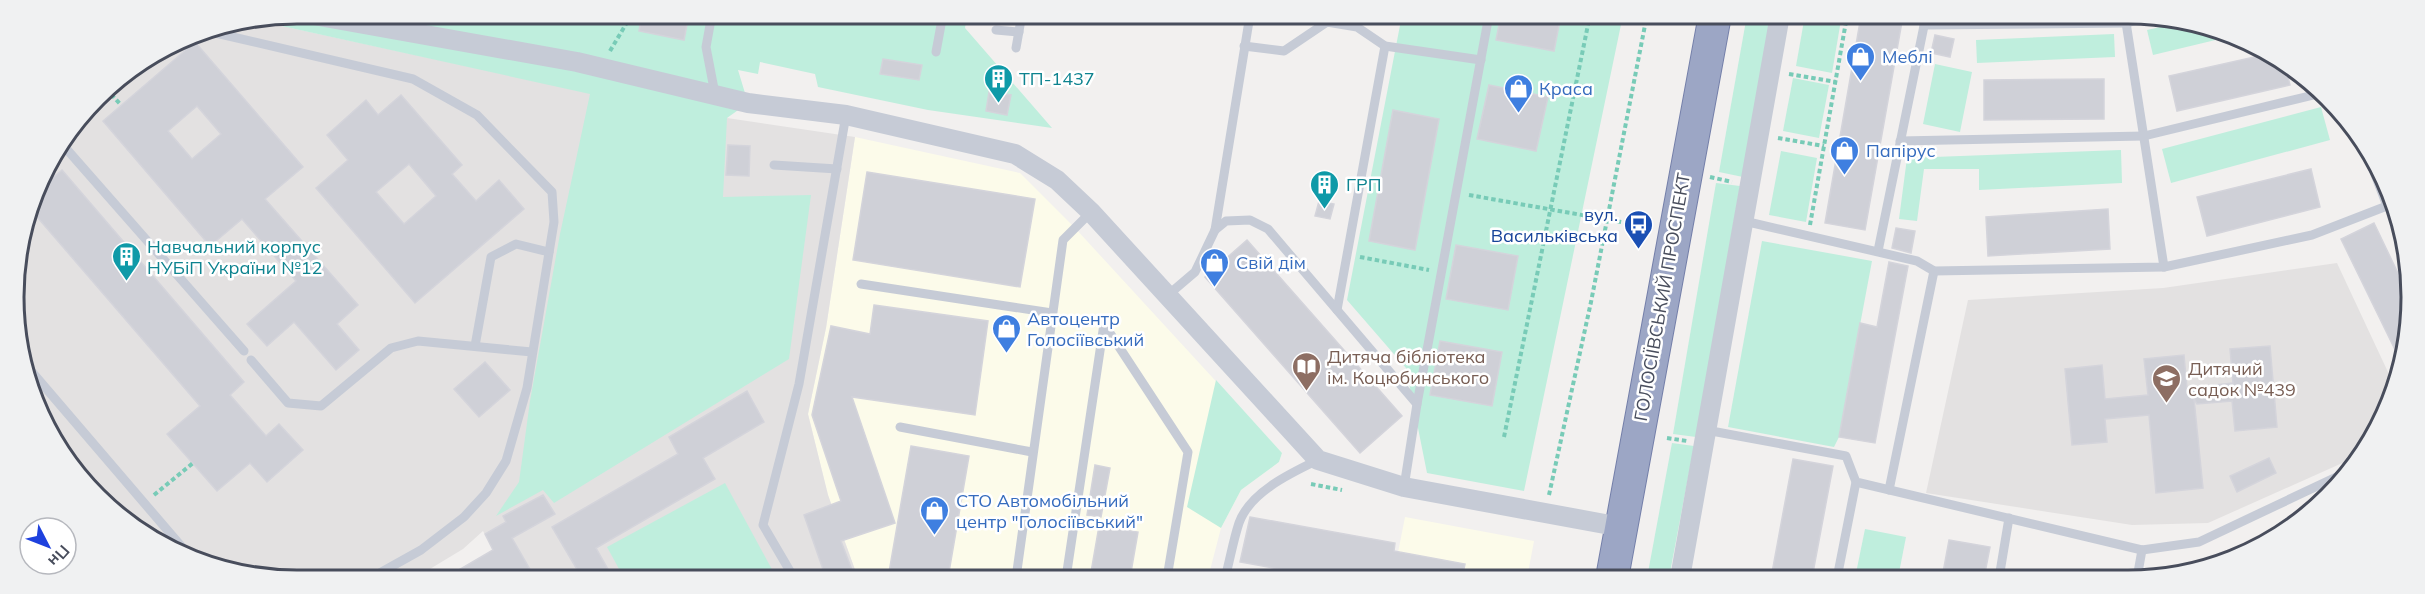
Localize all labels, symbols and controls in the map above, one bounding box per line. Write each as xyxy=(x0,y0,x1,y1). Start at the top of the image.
shop icon: Меблі xyxy=(1845,40,1877,82)
place label: Меблі xyxy=(1882,45,1933,68)
building icon: ТП-1437 xyxy=(982,62,1014,104)
place label: ТП-1437 xyxy=(1019,67,1095,90)
shop icon: Краса xyxy=(1502,72,1534,114)
place label: Краса xyxy=(1539,77,1593,100)
shop icon: Папірус xyxy=(1829,134,1861,176)
place label: Папірус xyxy=(1866,139,1936,162)
building icon: ГРП xyxy=(1309,168,1341,210)
street label: ГОЛОСІЇВСЬКИЙ ПРОСПЕКТ xyxy=(1629,171,1695,423)
place label: ГРП xyxy=(1346,173,1382,196)
place label: вул. Васильківська xyxy=(1491,203,1618,247)
bus stop icon: вул. Васильківська xyxy=(1623,208,1655,250)
place label: Навчальний корпус НУБіП України №12 xyxy=(147,235,322,279)
building icon: Навчальний корпус НУБіП України №12 xyxy=(110,240,142,282)
shop icon: Свій дім xyxy=(1199,246,1231,288)
place label: Свій дім xyxy=(1236,251,1306,274)
place label: Автоцентр Голосіївський xyxy=(1027,307,1144,351)
shop icon: Автоцентр Голосіївський xyxy=(990,312,1022,354)
place label: Дитяча бібліотека ім. Коцюбинського xyxy=(1327,345,1489,389)
library icon: Дитяча бібліотека ім. Коцюбинського xyxy=(1290,350,1322,392)
place label: Дитячий садок №439 xyxy=(2188,357,2296,401)
school or university icon: Дитячий садок №439 xyxy=(2151,362,2183,404)
place label: СТО Автомобільний центр "Голосіївський" xyxy=(956,489,1143,533)
shop icon: СТО Автомобільний центр "Голосіївський" xyxy=(919,494,951,536)
north arrow xyxy=(18,516,78,576)
text: Пн xyxy=(44,541,74,571)

